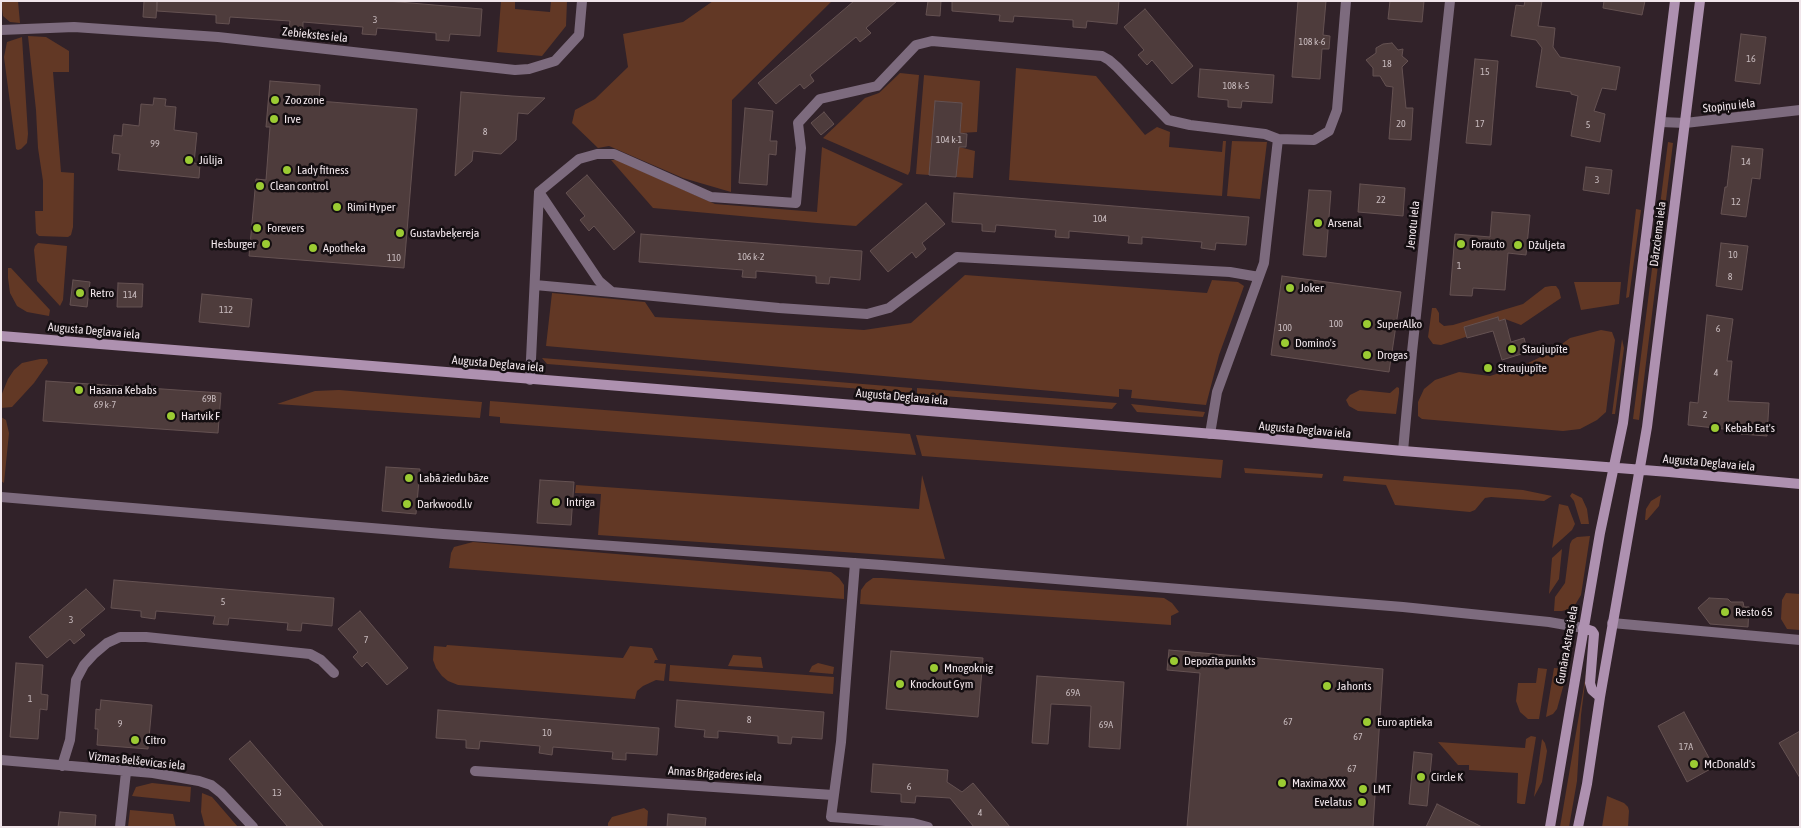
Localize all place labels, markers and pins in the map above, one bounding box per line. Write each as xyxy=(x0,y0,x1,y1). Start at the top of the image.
place label: Zoo zone xyxy=(285,93,324,107)
marker: Zoo zone xyxy=(269,94,281,106)
place label: Irve xyxy=(284,112,301,126)
marker: Irve xyxy=(268,113,280,125)
place label: Jūlija xyxy=(199,153,223,167)
marker: Jūlija xyxy=(183,154,195,166)
place label: Lady fitness xyxy=(297,163,349,177)
marker: Lady fitness xyxy=(281,164,293,176)
place label: Clean control xyxy=(270,179,329,193)
marker: Clean control xyxy=(254,180,266,192)
place label: Rimi Hyper xyxy=(347,200,395,214)
marker: Rimi Hyper xyxy=(331,201,343,213)
place label: Arsenal xyxy=(1328,216,1362,230)
marker: Arsenal xyxy=(1312,217,1324,229)
place label: Forevers xyxy=(267,221,304,235)
marker: Forevers xyxy=(251,222,263,234)
place label: Gustavbeķereja xyxy=(410,226,479,240)
marker: Gustavbeķereja xyxy=(394,227,406,239)
place label: Hesburger xyxy=(211,237,256,251)
place label: Forauto xyxy=(1471,237,1505,251)
marker: Hesburger xyxy=(260,238,272,250)
marker: Forauto xyxy=(1455,238,1467,250)
place label: Džuljeta xyxy=(1528,238,1565,252)
marker: Džuljeta xyxy=(1512,239,1524,251)
place label: Apotheka xyxy=(323,241,366,255)
marker: Apotheka xyxy=(307,242,319,254)
place label: Joker xyxy=(1300,281,1324,295)
marker: Joker xyxy=(1284,282,1296,294)
place label: Retro xyxy=(90,286,114,300)
marker: Retro xyxy=(74,287,86,299)
place label: SuperAlko xyxy=(1377,317,1422,331)
marker: SuperAlko xyxy=(1361,318,1373,330)
place label: Domino's xyxy=(1295,336,1336,350)
marker: Domino's xyxy=(1279,337,1291,349)
place label: Staujupīte xyxy=(1522,342,1568,356)
marker: Staujupīte xyxy=(1506,343,1518,355)
place label: Drogas xyxy=(1377,348,1408,362)
marker: Drogas xyxy=(1361,349,1373,361)
place label: Straujupīte xyxy=(1498,361,1547,375)
marker: Straujupīte xyxy=(1482,362,1494,374)
place label: Hasana Kebabs xyxy=(89,383,157,397)
marker: Hasana Kebabs xyxy=(73,384,85,396)
place label: Hartvik F xyxy=(181,409,220,423)
marker: Hartvik F xyxy=(165,410,177,422)
place label: Kebab Eat's xyxy=(1725,421,1775,435)
marker: Kebab Eat's xyxy=(1709,422,1721,434)
place label: Labā ziedu bāze xyxy=(419,471,489,485)
marker: Labā ziedu bāze xyxy=(403,472,415,484)
place label: Intriga xyxy=(566,495,595,509)
marker: Intriga xyxy=(550,496,562,508)
place label: Darkwood.lv xyxy=(417,497,472,511)
marker: Darkwood.lv xyxy=(401,498,413,510)
place label: Resto 65 xyxy=(1735,605,1773,619)
marker: Resto 65 xyxy=(1719,606,1731,618)
place label: Depozīta punkts xyxy=(1184,654,1255,668)
marker: Depozīta punkts xyxy=(1168,655,1180,667)
place label: Mnogoknig xyxy=(944,661,993,675)
marker: Mnogoknig xyxy=(928,662,940,674)
place label: Knockout Gym xyxy=(910,677,973,691)
marker: Knockout Gym xyxy=(894,678,906,690)
place label: Jahonts xyxy=(1337,679,1371,693)
marker: Jahonts xyxy=(1321,680,1333,692)
place label: Euro aptieka xyxy=(1377,715,1433,729)
marker: Euro aptieka xyxy=(1361,716,1373,728)
place label: Citro xyxy=(145,733,166,747)
marker: Citro xyxy=(129,734,141,746)
place label: McDonald's xyxy=(1704,757,1755,771)
marker: McDonald's xyxy=(1688,758,1700,770)
place label: Circle K xyxy=(1431,770,1463,784)
marker: Circle K xyxy=(1415,771,1427,783)
place label: Maxima XXX xyxy=(1292,776,1345,790)
marker: Maxima XXX xyxy=(1276,777,1288,789)
place label: LMT xyxy=(1373,782,1391,796)
marker: LMT xyxy=(1357,783,1369,795)
place label: Evelatus xyxy=(1314,795,1352,809)
marker: Evelatus xyxy=(1356,796,1368,808)

